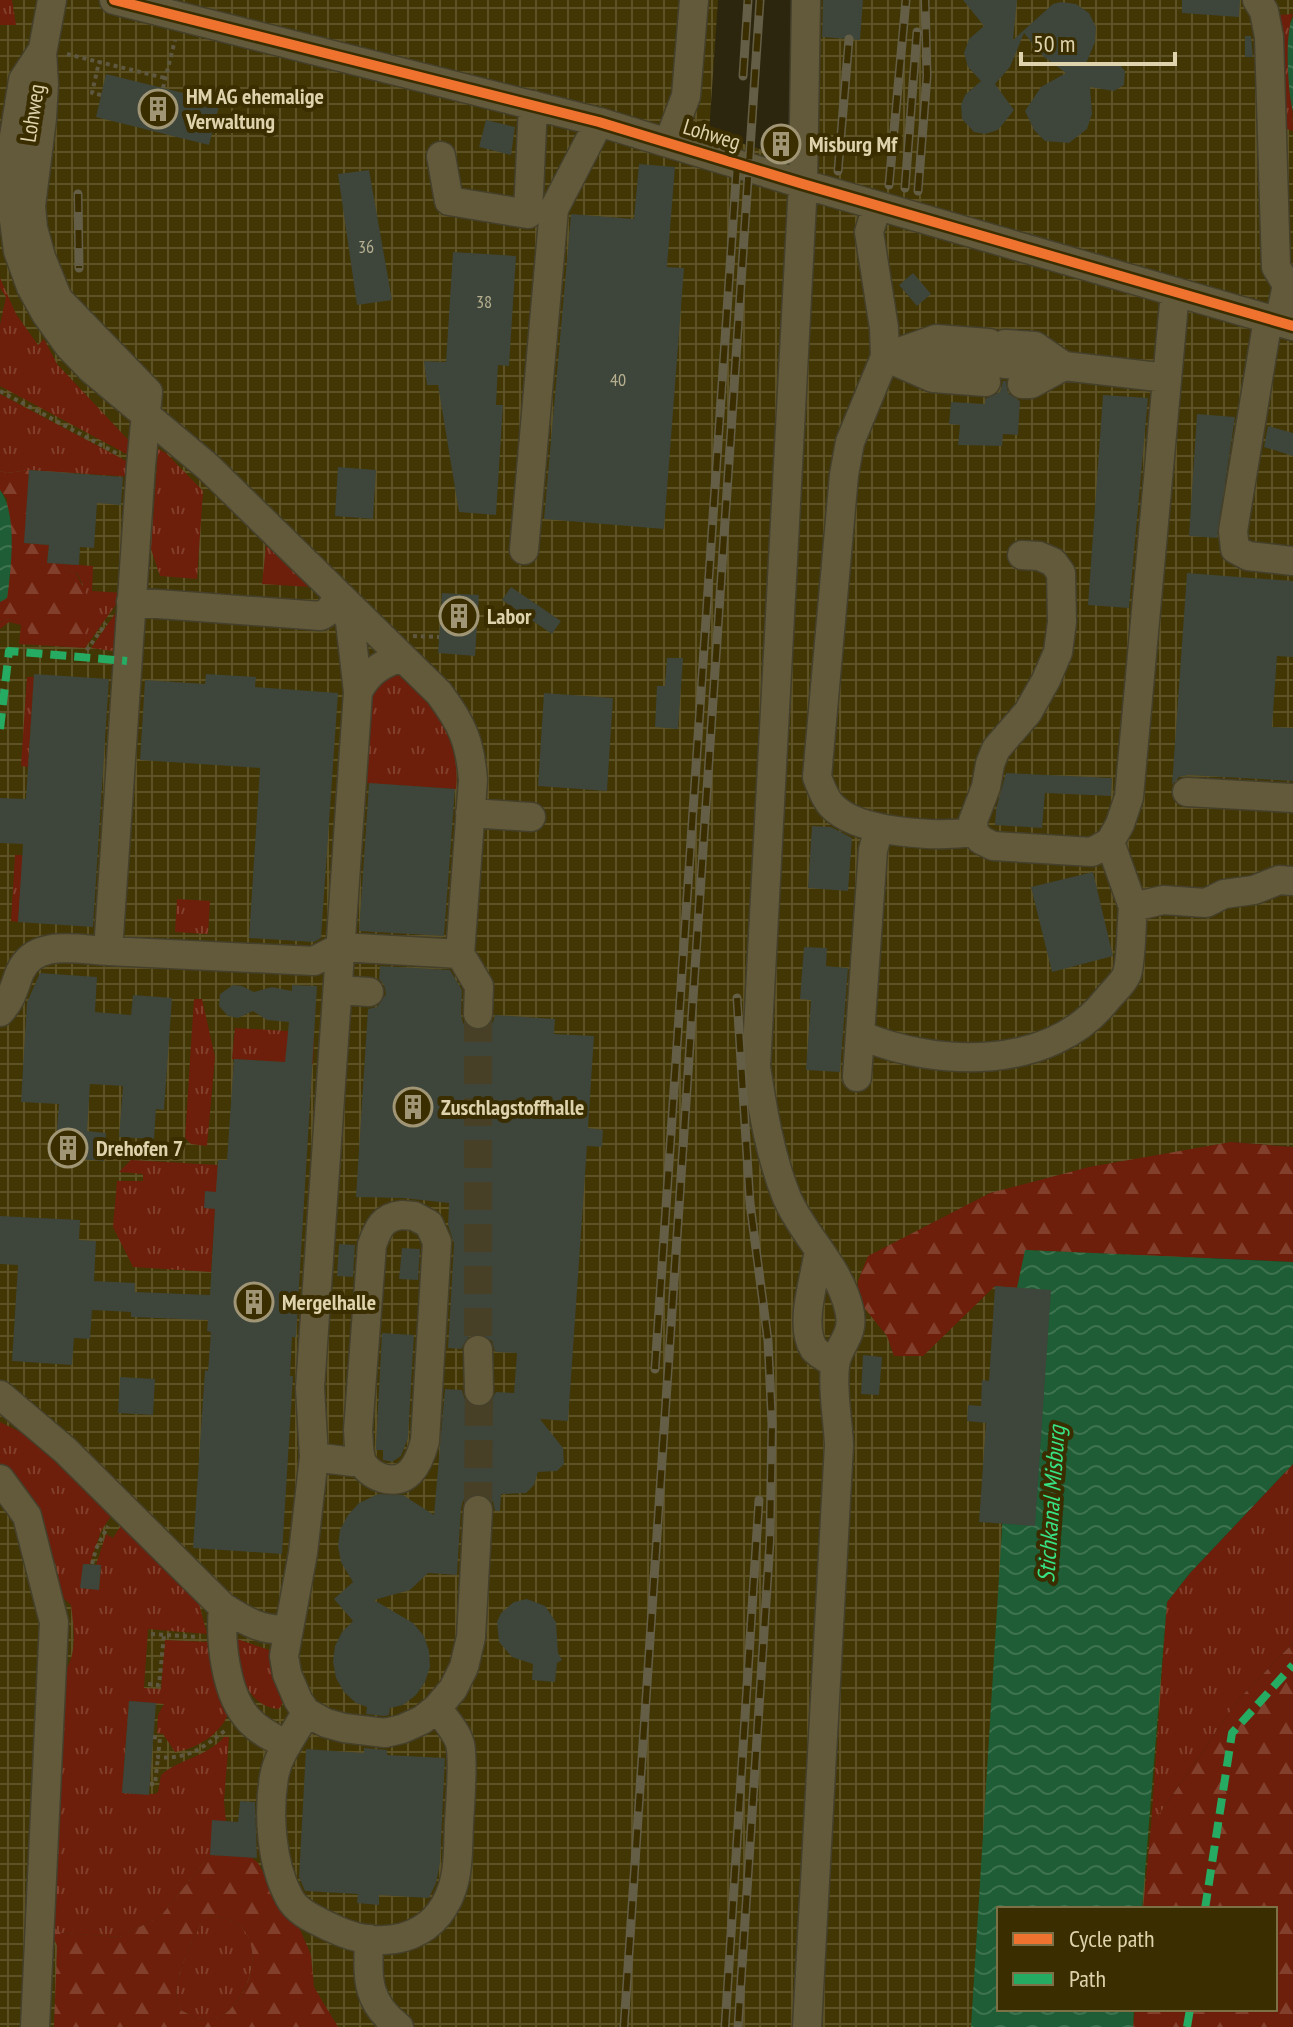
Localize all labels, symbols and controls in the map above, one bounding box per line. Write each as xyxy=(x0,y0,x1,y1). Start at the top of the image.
scale bar xyxy=(1021,16,1175,66)
text: 50 m xyxy=(1033,28,1075,59)
street label: Lohweg xyxy=(14,82,50,144)
place label: HM AG ehemalige Verwaltung xyxy=(185,82,324,135)
building icon: HM AG ehemalige Verwaltung xyxy=(137,88,179,130)
street label: Lohweg xyxy=(680,112,744,156)
building icon: Misburg Mf xyxy=(760,123,802,165)
place label: Misburg Mf xyxy=(809,130,898,158)
house number: 36 xyxy=(358,235,374,258)
house number: 38 xyxy=(476,290,492,313)
house number: 40 xyxy=(610,368,626,391)
building icon: Labor xyxy=(438,595,480,637)
place label: Labor xyxy=(487,602,532,630)
building icon: Zuschlagstoffhalle xyxy=(392,1086,434,1128)
place label: Zuschlagstoffhalle xyxy=(441,1093,584,1121)
building icon: Drehofen 7 xyxy=(47,1127,89,1169)
place label: Drehofen 7 xyxy=(96,1134,183,1162)
building icon: Mergelhalle xyxy=(233,1281,275,1323)
place label: Mergelhalle xyxy=(282,1288,376,1316)
water label: Stichkanal Misburg xyxy=(1030,1423,1072,1584)
legend xyxy=(997,1907,1277,2011)
text: Cycle path xyxy=(1069,1923,1155,1954)
text: Path xyxy=(1069,1963,1106,1994)

